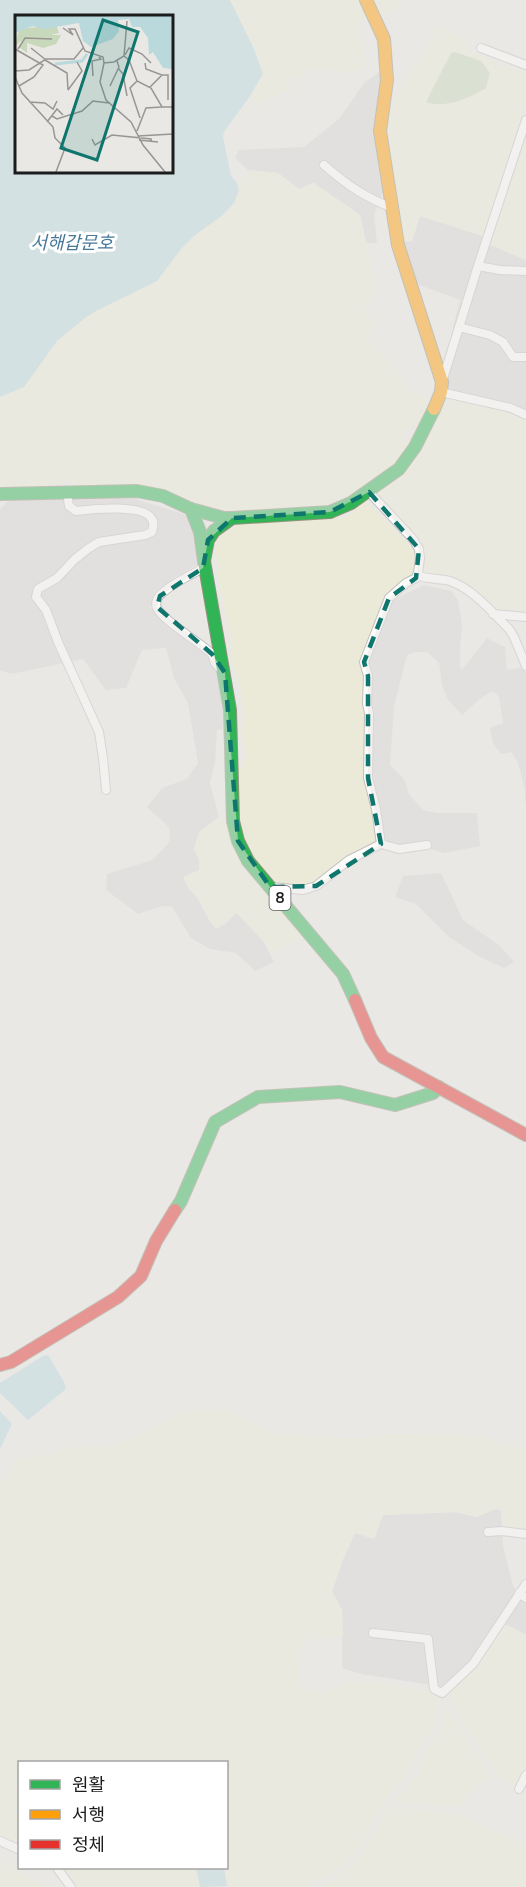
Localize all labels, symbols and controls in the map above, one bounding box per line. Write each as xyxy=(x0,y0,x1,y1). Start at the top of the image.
inset map xyxy=(15,15,172,172)
water label: 서해갑문호 xyxy=(31,231,115,254)
road number: 8 xyxy=(270,886,290,910)
legend xyxy=(18,1761,228,1869)
text: 원활 xyxy=(72,1773,105,1796)
text: 서행 xyxy=(72,1803,105,1826)
text: 정체 xyxy=(72,1833,105,1856)

